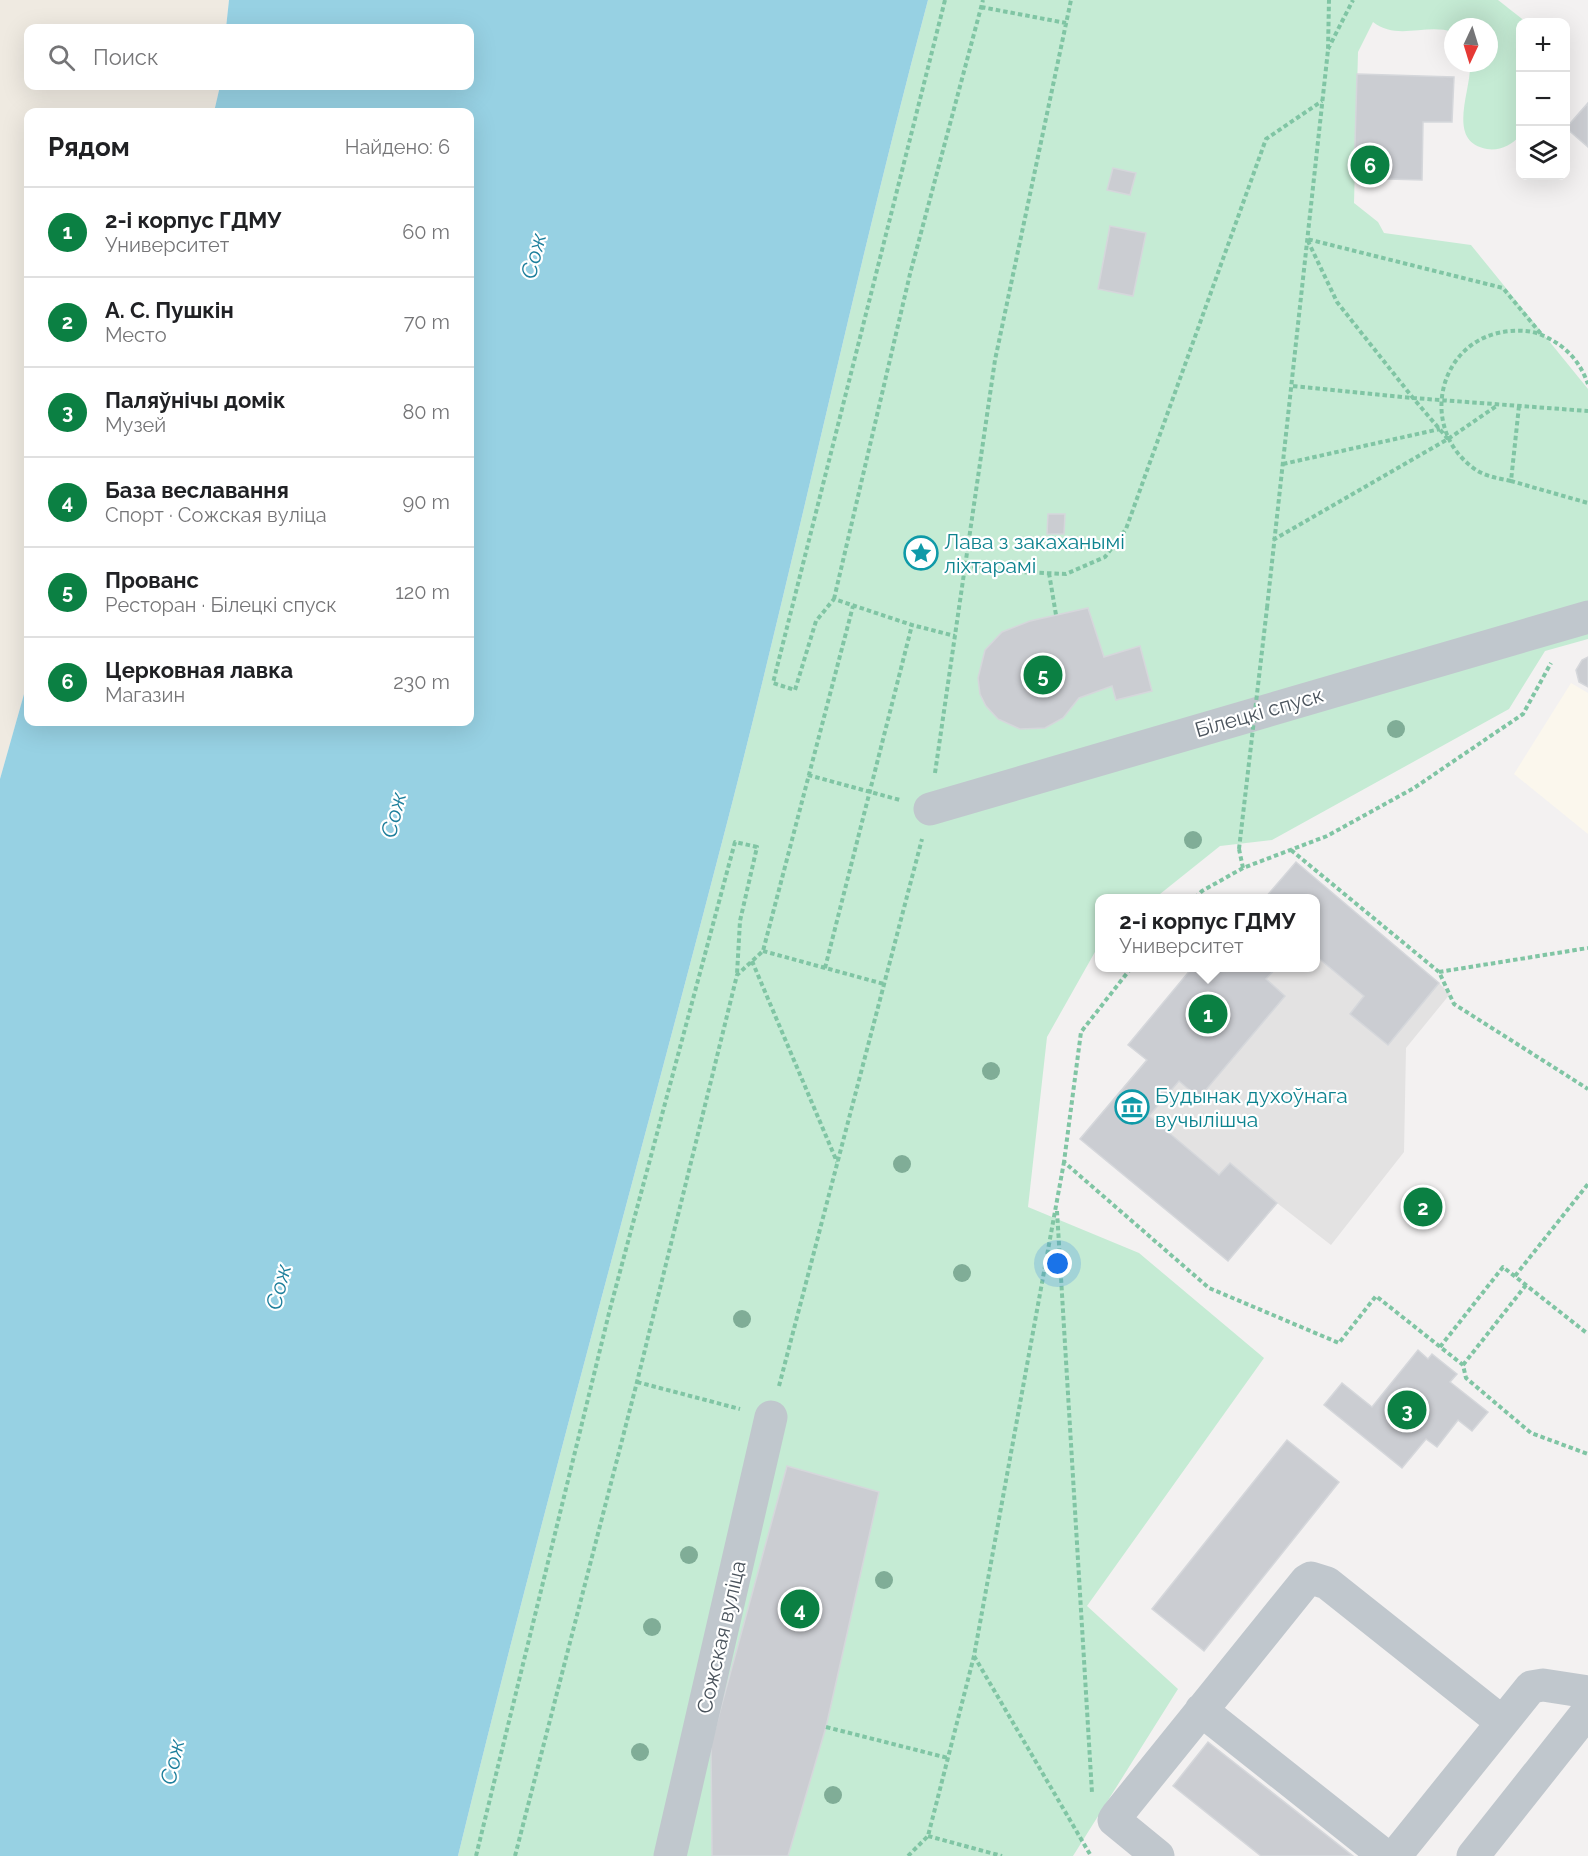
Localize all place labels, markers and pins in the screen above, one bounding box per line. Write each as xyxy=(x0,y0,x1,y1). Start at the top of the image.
pin: 6 xyxy=(1350,142,1390,188)
place label: Лава з закаханымі ліхтарамі xyxy=(944,529,1125,578)
place icon: Лава з закаханымі ліхтарамі xyxy=(903,535,939,571)
pin: 5 xyxy=(1024,652,1062,698)
pin: 1 xyxy=(1188,992,1228,1036)
place label: Будынак духоўнага вучылішча xyxy=(1155,1083,1348,1132)
museum icon: Будынак духоўнага вучылішча xyxy=(1114,1089,1150,1125)
pin: 2 xyxy=(1404,1184,1442,1230)
pin: 3 xyxy=(1388,1388,1426,1432)
pin: 4 xyxy=(780,1586,820,1632)

